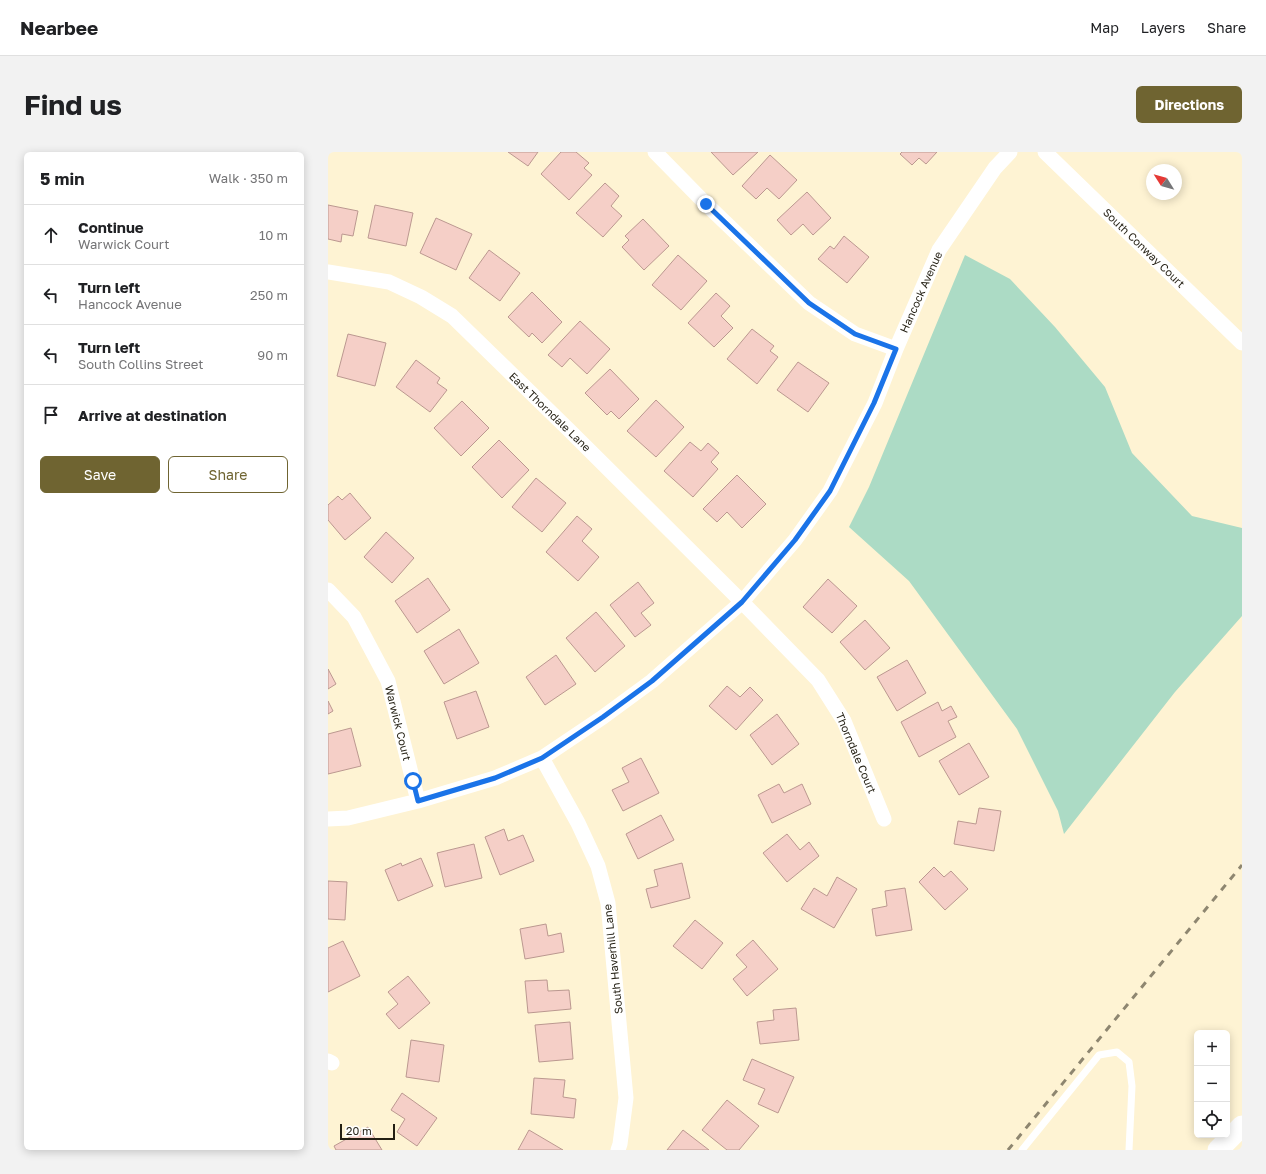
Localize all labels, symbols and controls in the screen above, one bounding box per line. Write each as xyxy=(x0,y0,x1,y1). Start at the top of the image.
text: Nearbee xyxy=(20,16,98,39)
text: Map xyxy=(1090,19,1119,36)
text: Layers xyxy=(1141,19,1185,36)
text: Share xyxy=(1207,19,1246,36)
button: Directions xyxy=(1136,86,1242,123)
text: Find us xyxy=(24,88,122,121)
north arrow xyxy=(1146,164,1182,200)
text: 5 min xyxy=(40,168,84,189)
text: Walk · 350 m xyxy=(209,170,288,186)
route end xyxy=(697,195,715,213)
street label: South Conway Court xyxy=(1101,205,1188,290)
text: Continue xyxy=(78,218,144,236)
icon: ahead xyxy=(40,224,62,246)
text: 10 m xyxy=(259,227,288,243)
text: Warwick Court xyxy=(78,236,169,252)
street label: Hancock Avenue xyxy=(897,249,944,335)
text: Turn left xyxy=(78,278,140,296)
icon: left xyxy=(40,284,62,306)
text: 250 m xyxy=(250,287,288,303)
text: Hancock Avenue xyxy=(78,296,182,312)
text: Turn left xyxy=(78,338,140,356)
icon: left xyxy=(40,344,62,366)
text: 90 m xyxy=(257,347,288,363)
text: South Collins Street xyxy=(78,356,204,372)
street label: East Thorndale Lane xyxy=(507,369,594,454)
icon: arrive xyxy=(40,404,62,426)
text: Arrive at destination xyxy=(78,406,227,424)
button: Save xyxy=(40,456,160,493)
button: Share xyxy=(168,456,288,493)
street label: Warwick Court xyxy=(383,684,414,762)
street label: Thorndale Court xyxy=(834,710,879,795)
route start xyxy=(404,772,422,790)
street label: South Haverhill Lane xyxy=(600,903,625,1015)
map controls xyxy=(1194,1030,1230,1138)
button: + xyxy=(1194,1030,1230,1066)
button: − xyxy=(1194,1066,1230,1102)
button: locate xyxy=(1194,1102,1230,1138)
scale bar xyxy=(340,1122,395,1141)
text: 20 m xyxy=(346,1124,372,1137)

